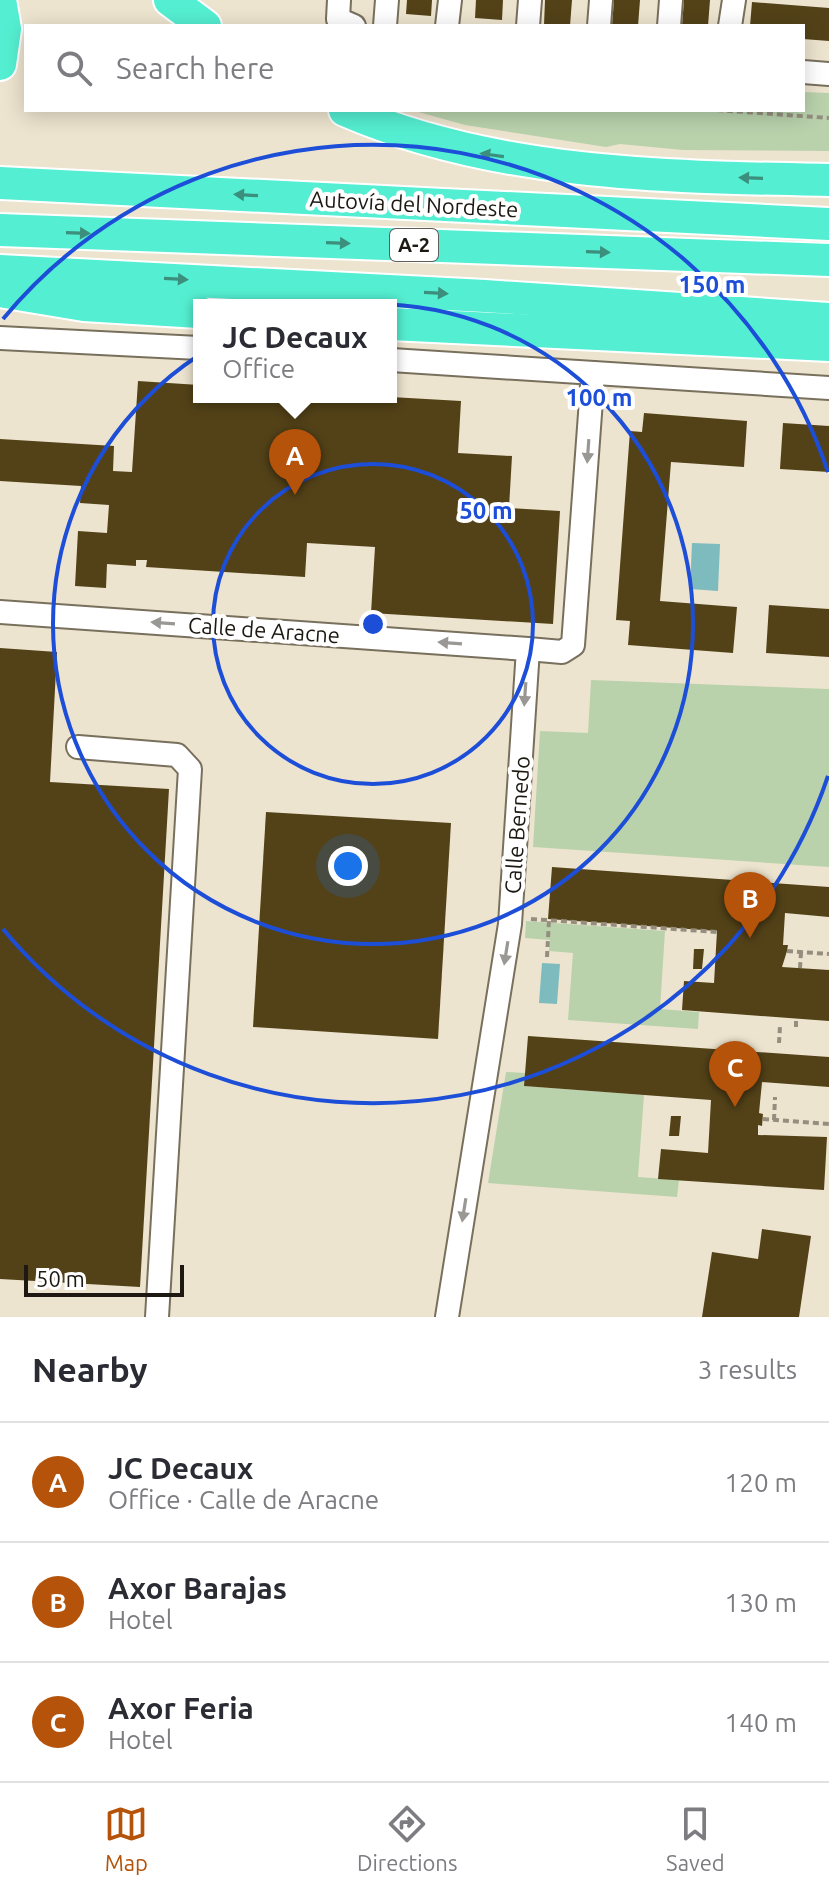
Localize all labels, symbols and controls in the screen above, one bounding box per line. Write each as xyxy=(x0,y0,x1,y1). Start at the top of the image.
search box xyxy=(24,24,805,112)
icon: search xyxy=(52,46,96,90)
text: Search here xyxy=(116,51,275,85)
one-way arrow xyxy=(479,148,504,161)
one-way arrow xyxy=(738,171,763,184)
street label: Autovía del Nordeste xyxy=(309,186,519,221)
one-way arrow xyxy=(233,189,258,202)
one-way arrow xyxy=(66,227,91,240)
road number: A-2 xyxy=(390,229,438,261)
one-way arrow xyxy=(326,236,351,249)
one-way arrow xyxy=(586,246,611,259)
text: 150 m xyxy=(679,271,745,298)
one-way arrow xyxy=(164,273,189,286)
one-way arrow xyxy=(424,287,449,300)
popup xyxy=(193,299,397,403)
text: JC Decaux xyxy=(222,320,368,354)
text: Office xyxy=(222,354,295,383)
text: 100 m xyxy=(566,384,632,411)
pin: A xyxy=(269,429,321,495)
one-way arrow xyxy=(581,439,594,464)
text: 50 m xyxy=(459,497,513,524)
centre of rings xyxy=(359,610,387,638)
street label: Calle de Aracne xyxy=(187,612,341,647)
one-way arrow xyxy=(150,616,175,629)
one-way arrow xyxy=(437,636,462,649)
one-way arrow xyxy=(518,682,531,707)
street label: Calle Bernedo xyxy=(499,755,534,895)
your location xyxy=(328,846,368,886)
pin: B xyxy=(724,872,776,938)
one-way arrow xyxy=(499,941,511,966)
pin: C xyxy=(709,1041,761,1107)
one-way arrow xyxy=(458,1198,470,1223)
scale bar xyxy=(24,1261,184,1297)
text: 50 m xyxy=(36,1266,85,1291)
text: Nearby xyxy=(32,1350,147,1388)
text: 3 results xyxy=(698,1355,797,1384)
text: JC Decaux xyxy=(108,1451,253,1485)
text: A xyxy=(49,1468,67,1497)
text: 120 m xyxy=(725,1468,797,1497)
text: Office · Calle de Aracne xyxy=(108,1485,379,1514)
text: Axor Barajas xyxy=(108,1571,287,1605)
text: B xyxy=(49,1588,67,1617)
text: 130 m xyxy=(725,1588,797,1617)
text: Hotel xyxy=(108,1605,173,1634)
text: Axor Feria xyxy=(108,1691,254,1725)
text: C xyxy=(50,1708,66,1737)
text: 140 m xyxy=(725,1708,797,1737)
text: Hotel xyxy=(108,1725,173,1754)
tab: Map xyxy=(104,1802,148,1875)
tab: Directions xyxy=(357,1802,457,1875)
tab: Saved xyxy=(666,1802,725,1875)

